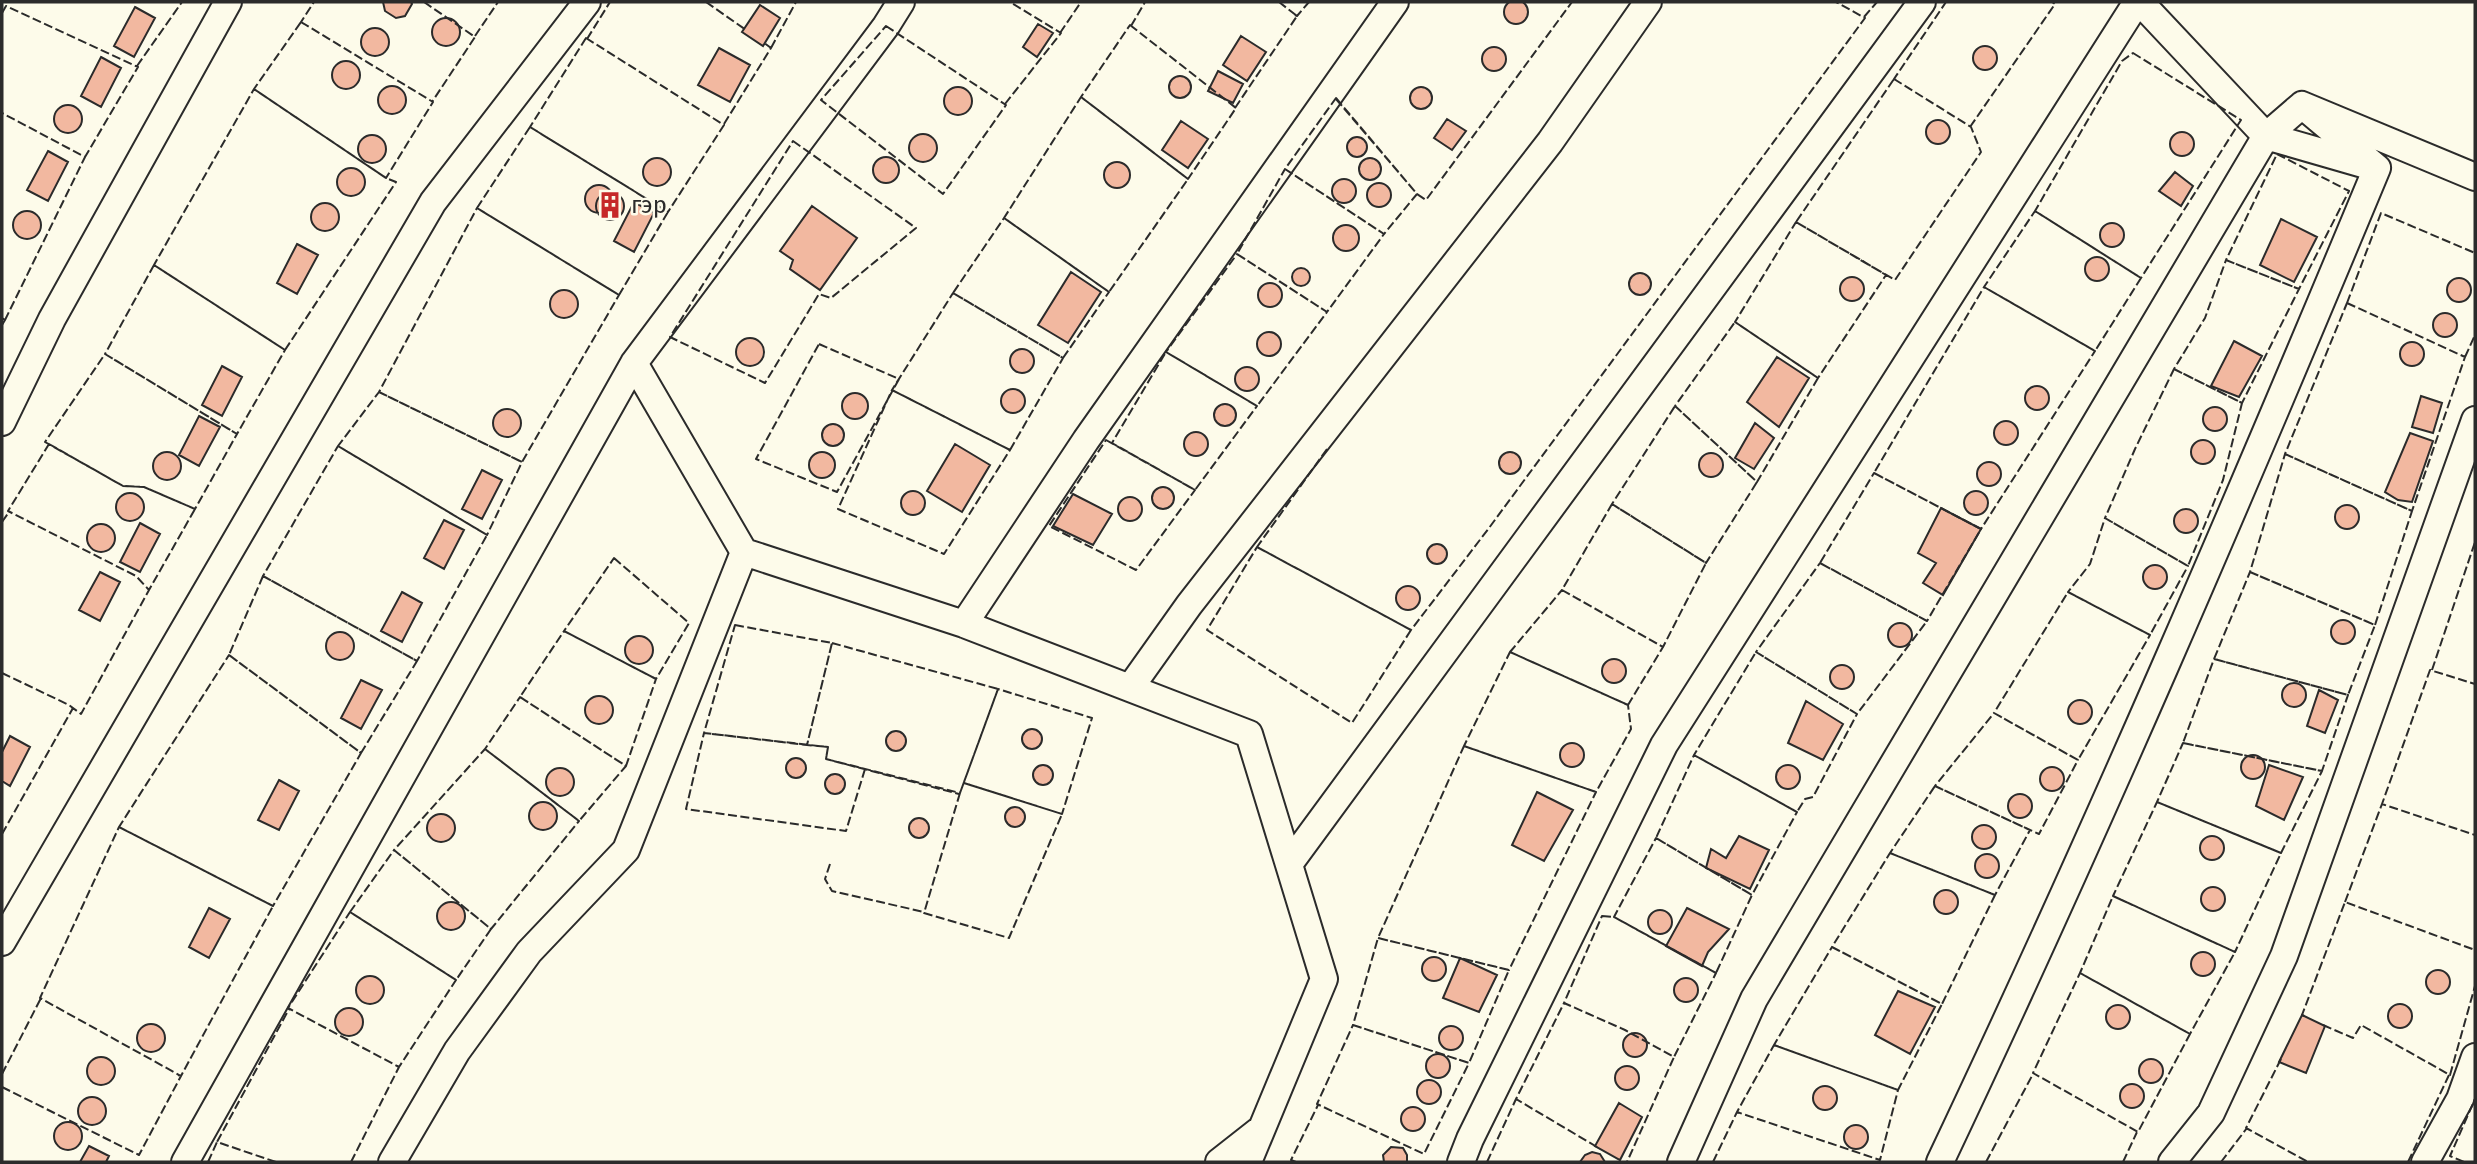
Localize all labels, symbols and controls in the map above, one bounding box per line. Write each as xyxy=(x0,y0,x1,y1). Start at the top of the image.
building icon: гэр xyxy=(595,190,625,220)
place label: гэр xyxy=(631,191,667,219)

